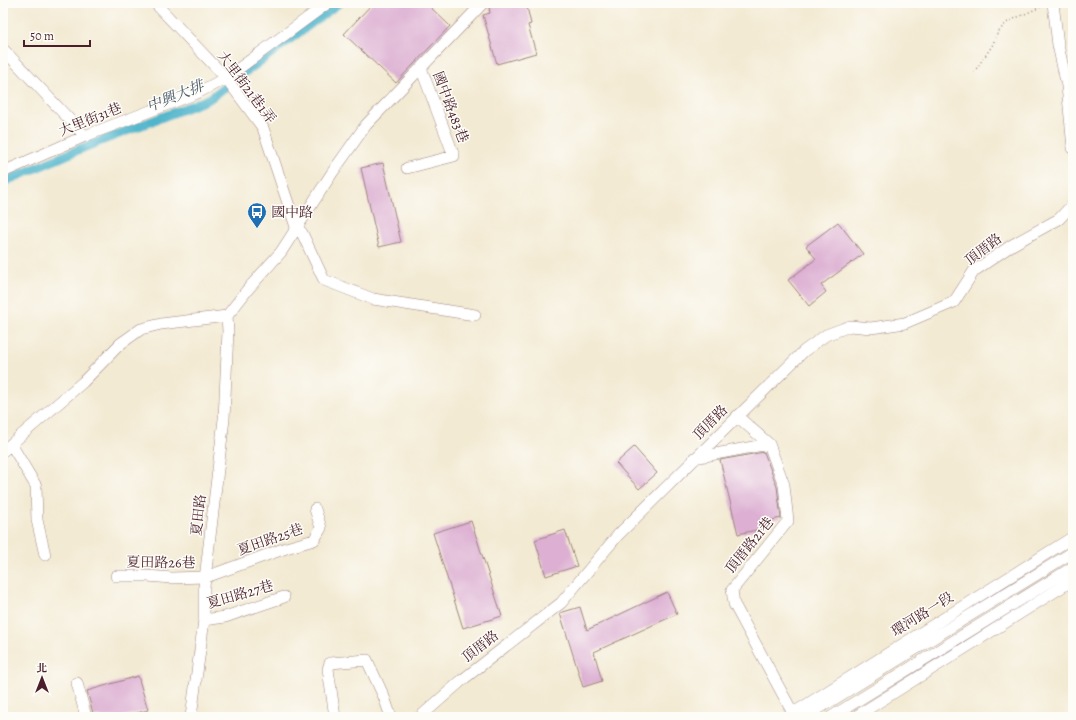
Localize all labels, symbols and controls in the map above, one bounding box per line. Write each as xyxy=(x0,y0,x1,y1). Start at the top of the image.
scale bar xyxy=(24,22,90,48)
text: 50 m xyxy=(30,28,54,44)
street label: 大里街21巷1弄 xyxy=(213,47,280,127)
street label: 國中路483巷 xyxy=(428,69,473,146)
water label: 中興大排 xyxy=(143,75,208,117)
street label: 大里街31巷 xyxy=(56,98,125,141)
bus stop icon: 國中路 xyxy=(246,201,268,229)
place label: 國中路 xyxy=(271,203,313,222)
street label: 頂厝路 xyxy=(961,229,1006,270)
street label: 頂厝路 xyxy=(689,401,732,444)
street label: 夏田路 xyxy=(187,493,210,537)
street label: 頂厝路21巷 xyxy=(721,513,778,578)
street label: 夏田路25巷 xyxy=(235,519,306,560)
street label: 夏田路26巷 xyxy=(126,552,196,573)
street label: 夏田路27巷 xyxy=(205,576,276,613)
street label: 環河路一段 xyxy=(888,588,957,641)
street label: 頂厝路 xyxy=(458,626,503,667)
north arrow xyxy=(22,658,62,698)
text: 北 xyxy=(37,661,48,676)

